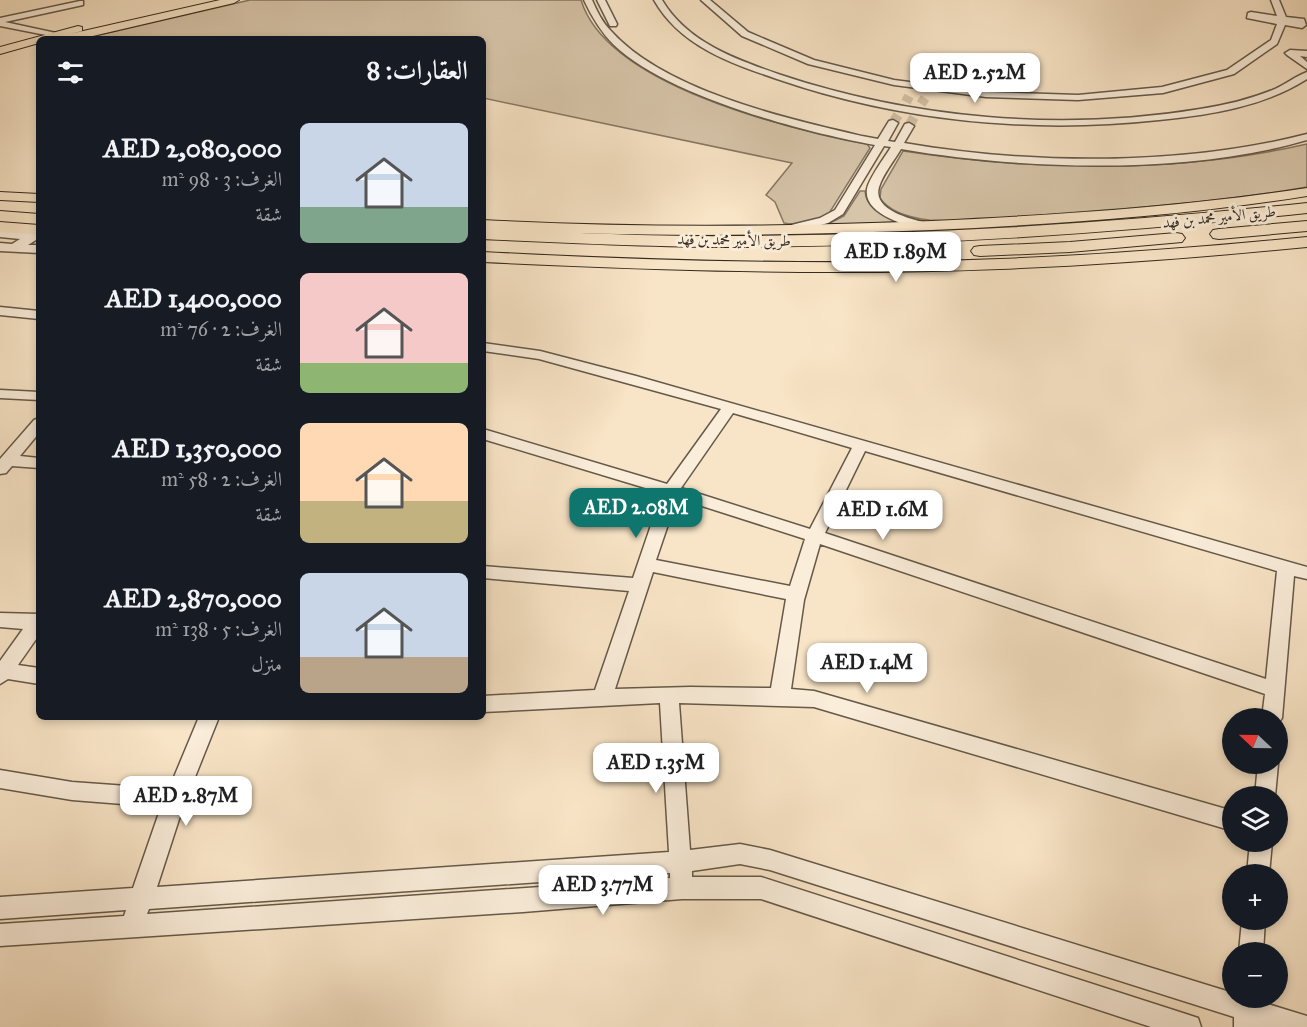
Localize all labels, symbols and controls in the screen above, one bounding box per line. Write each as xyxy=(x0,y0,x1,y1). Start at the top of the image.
pin: AED 2.52M xyxy=(906,53,1044,104)
text: العقارات: 8 xyxy=(366,54,468,86)
icon: filters xyxy=(54,56,87,89)
text: AED 2.52M xyxy=(924,60,1026,84)
text: AED 2,080,000 xyxy=(103,132,282,164)
icon: home xyxy=(348,147,420,219)
text: الغرف: 3 · 98 m² xyxy=(162,167,282,191)
street label: طريق الأمير محمد بن فهد xyxy=(1161,200,1277,233)
text: شقة xyxy=(256,202,282,226)
street label: طريق الأمير محمد بن فهد xyxy=(677,228,791,251)
pin: AED 1.89M xyxy=(827,232,965,283)
text: AED 1.89M xyxy=(845,239,947,263)
text: AED 1,400,000 xyxy=(105,282,282,314)
icon: home xyxy=(348,297,420,369)
text: الغرف: 2 · 76 m² xyxy=(160,317,282,341)
text: شقة xyxy=(256,352,282,376)
text: AED 1,350,000 xyxy=(113,432,282,464)
icon: home xyxy=(348,447,420,519)
text: الغرف: 2 · 58 m² xyxy=(161,467,282,491)
pin: AED 2.08M xyxy=(567,488,705,539)
pin: AED 1.6M xyxy=(821,490,945,541)
text: AED 2.08M xyxy=(583,495,689,519)
text: AED 1.6M xyxy=(838,497,928,521)
text: شقة xyxy=(256,502,282,526)
text: AED 2,870,000 xyxy=(105,582,282,614)
icon: home xyxy=(348,597,420,669)
text: الغرف: 5 · 138 m² xyxy=(155,617,282,641)
pin: AED 1.4M xyxy=(805,643,929,694)
text: AED 1.4M xyxy=(821,650,913,674)
text: منزل xyxy=(251,652,282,676)
north arrow xyxy=(1222,708,1288,774)
map controls xyxy=(1222,708,1288,1008)
pin: AED 1.35M xyxy=(587,743,725,794)
text: AED 1.35M xyxy=(607,750,705,774)
pin: AED 2.87M xyxy=(117,776,255,827)
text: AED 2.87M xyxy=(134,783,238,807)
button: layers xyxy=(1222,786,1288,852)
button: + xyxy=(1222,864,1288,930)
pin: AED 3.77M xyxy=(534,865,672,916)
text: AED 3.77M xyxy=(553,872,653,896)
button: − xyxy=(1222,942,1288,1008)

